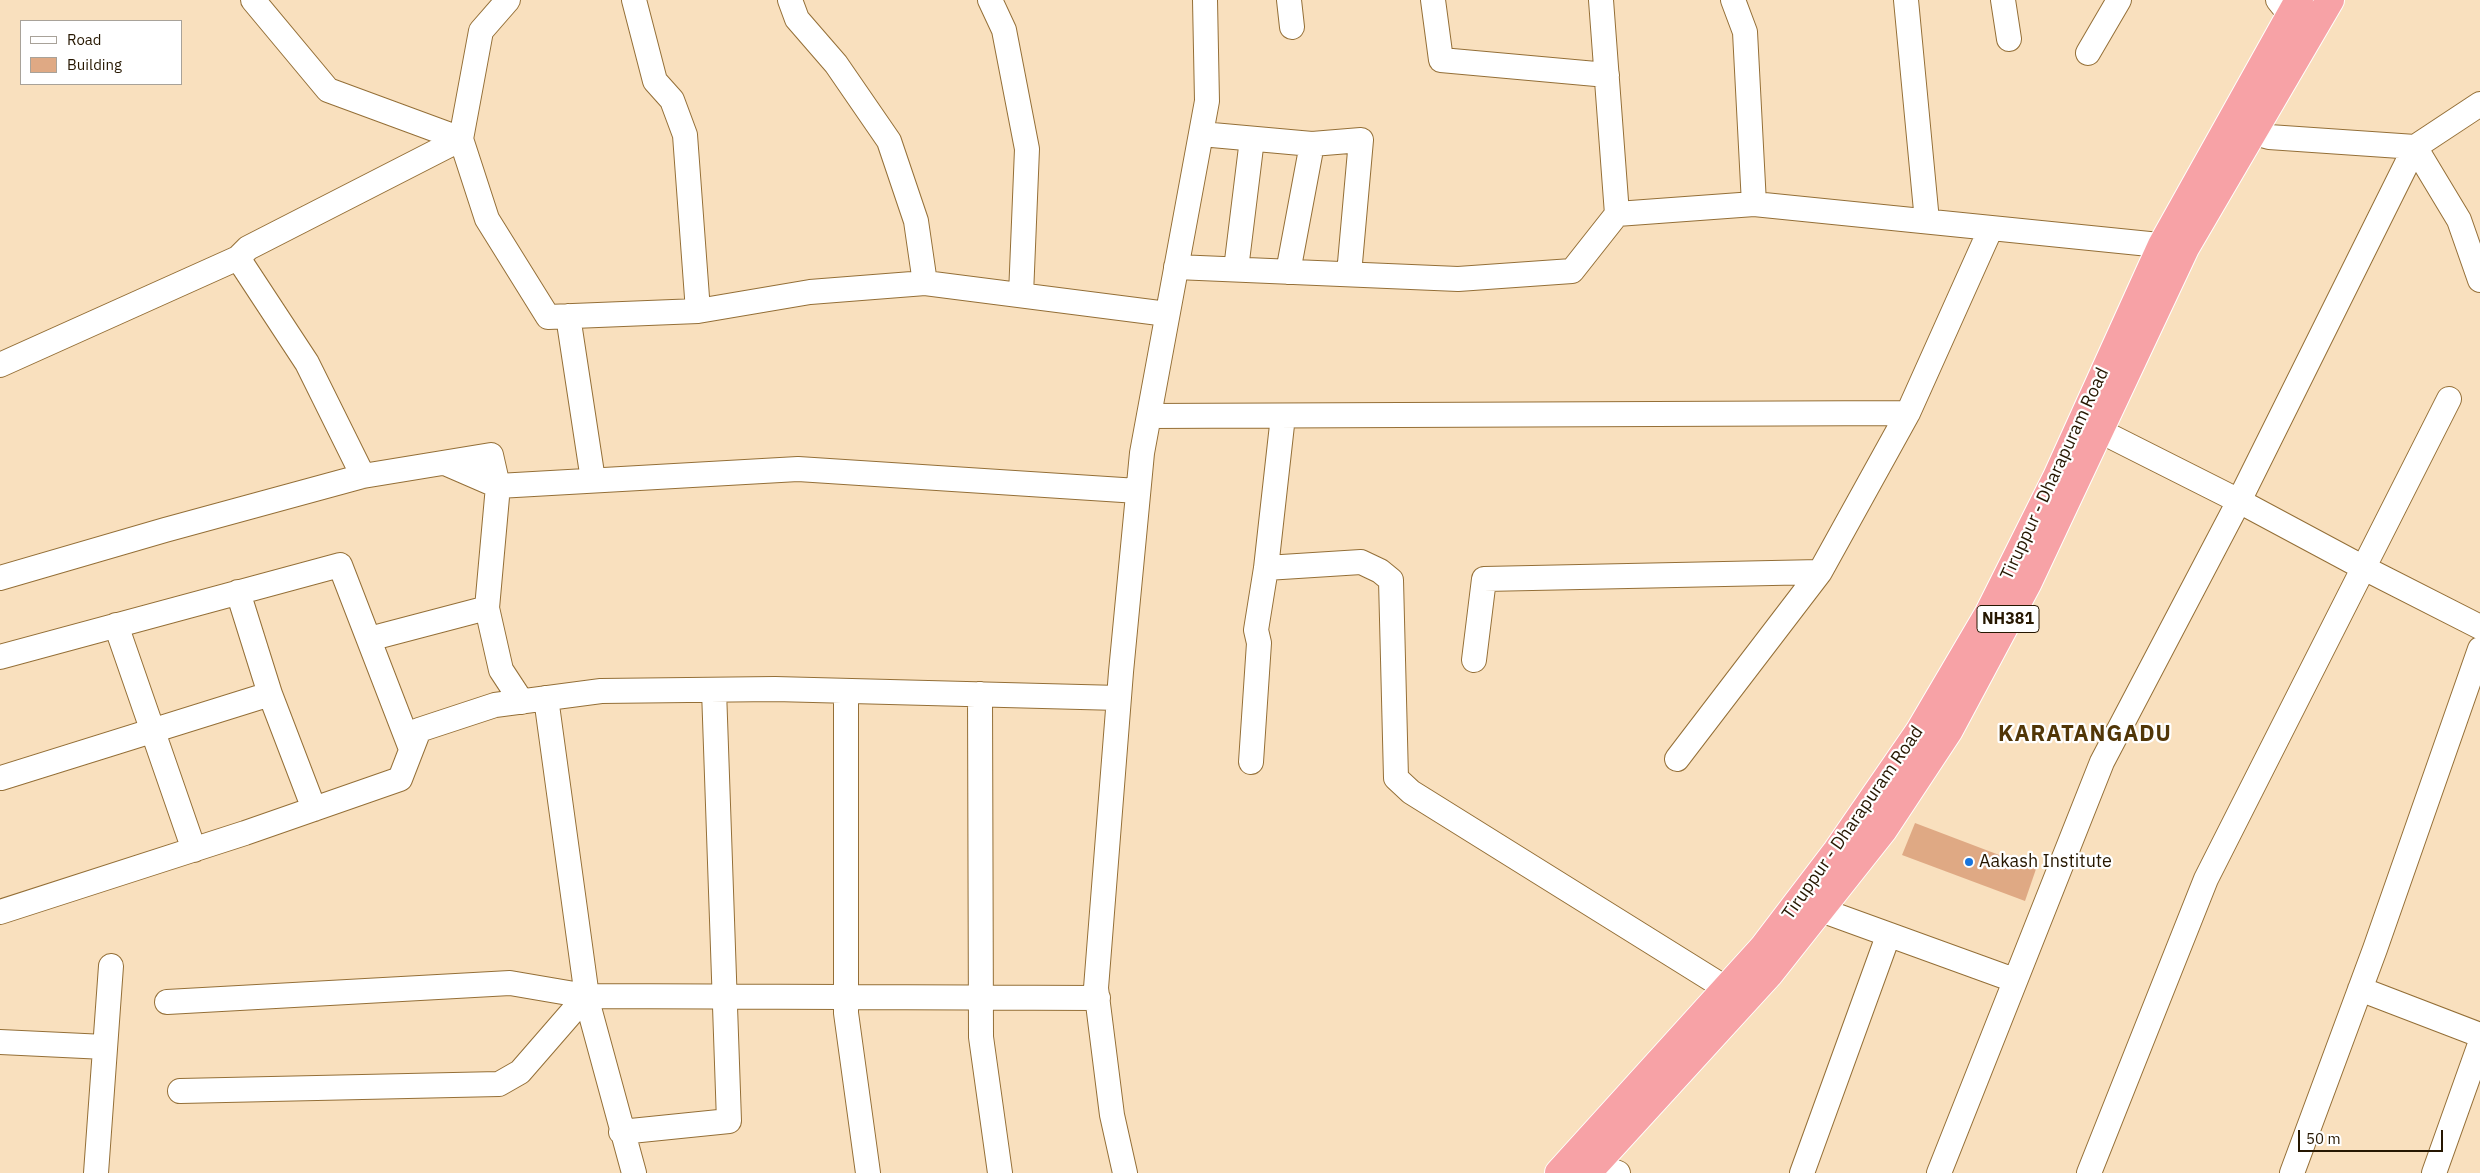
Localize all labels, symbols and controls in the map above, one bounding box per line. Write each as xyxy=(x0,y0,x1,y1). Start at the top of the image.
legend xyxy=(20,20,182,85)
text: Road xyxy=(67,30,102,49)
text: Building xyxy=(67,55,122,74)
street label: Tiruppur - Dharapuram Road xyxy=(1996,365,2114,583)
road number: NH381 xyxy=(1977,606,2039,632)
street label: Tiruppur - Dharapuram Road xyxy=(1778,722,1928,924)
district label: KARATANGADU xyxy=(1997,722,2173,748)
place label: Aakash Institute xyxy=(1979,851,2112,873)
marker: Aakash Institute xyxy=(1963,856,1975,868)
scale bar xyxy=(2300,1120,2445,1152)
text: 50 m xyxy=(2306,1129,2341,1148)

